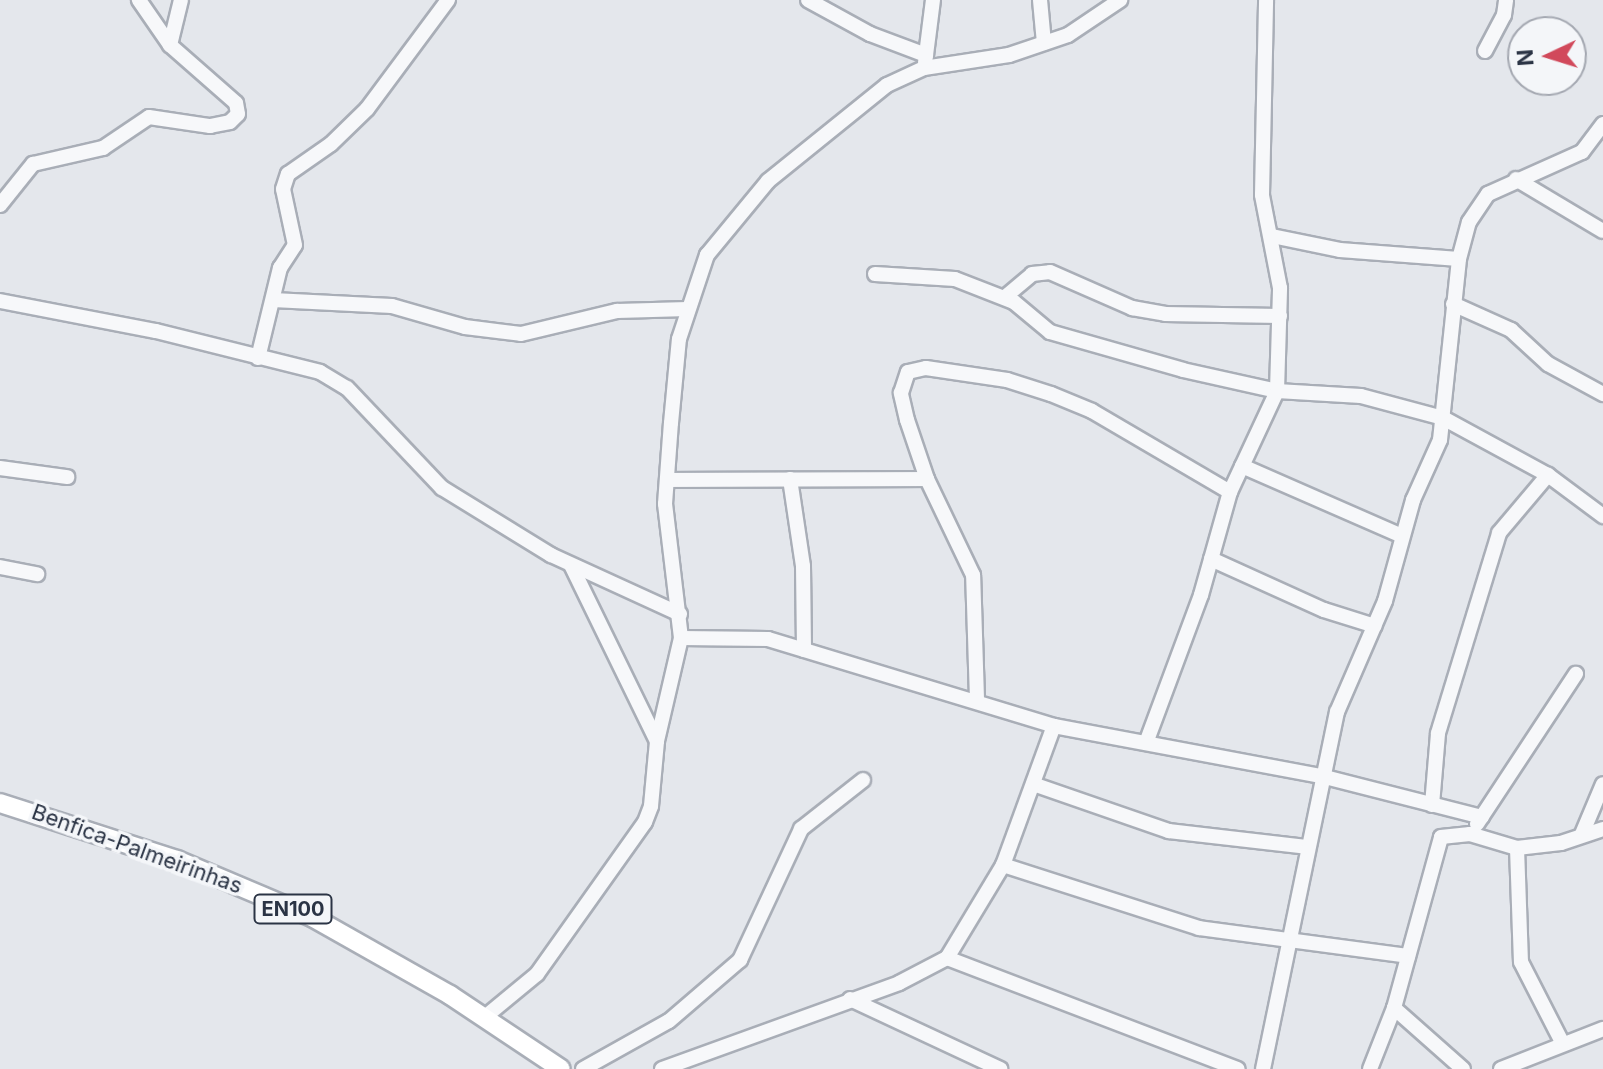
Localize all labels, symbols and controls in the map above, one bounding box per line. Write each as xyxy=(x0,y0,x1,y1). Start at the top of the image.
north arrow xyxy=(1507,16,1587,96)
text: N xyxy=(1512,48,1539,67)
street label: Benfica-Palmeirinhas xyxy=(28,799,246,899)
road number: EN100 xyxy=(253,893,333,925)

